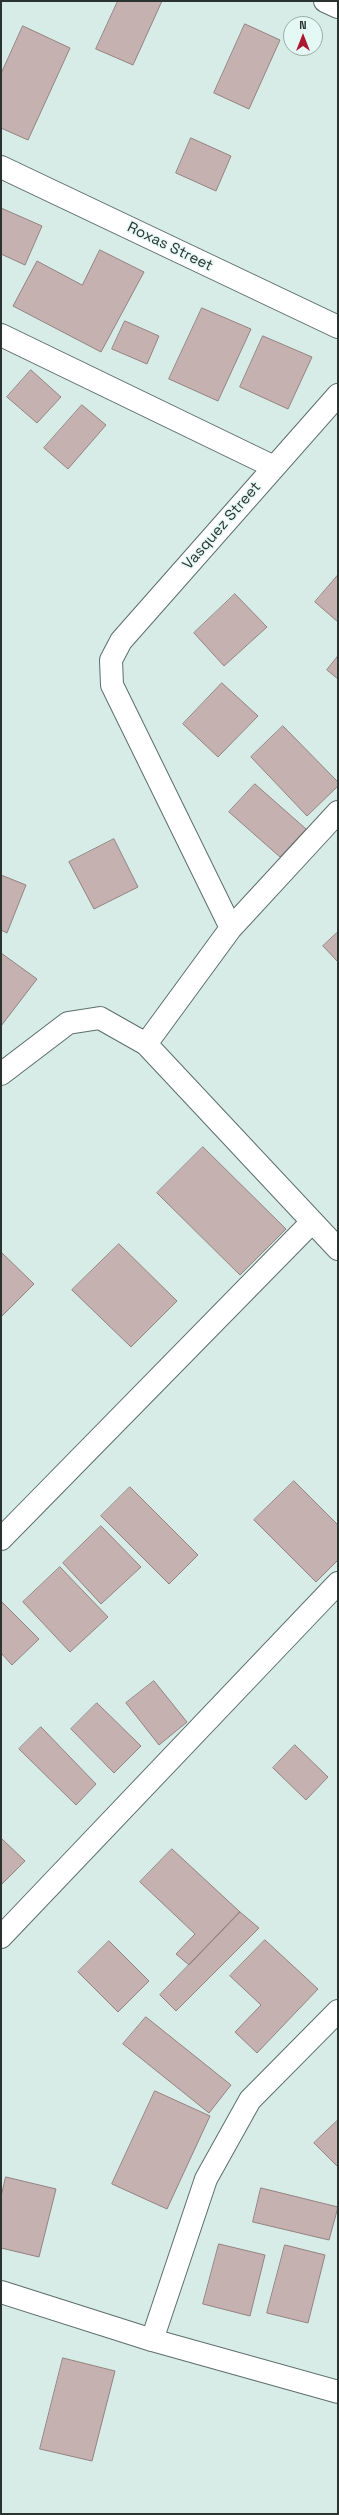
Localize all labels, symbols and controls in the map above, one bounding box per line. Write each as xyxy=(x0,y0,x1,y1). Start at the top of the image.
north arrow xyxy=(283,16,323,56)
text: N xyxy=(299,18,307,32)
street label: Roxas Street xyxy=(124,218,216,276)
street label: Vasquez Street xyxy=(179,479,265,573)

